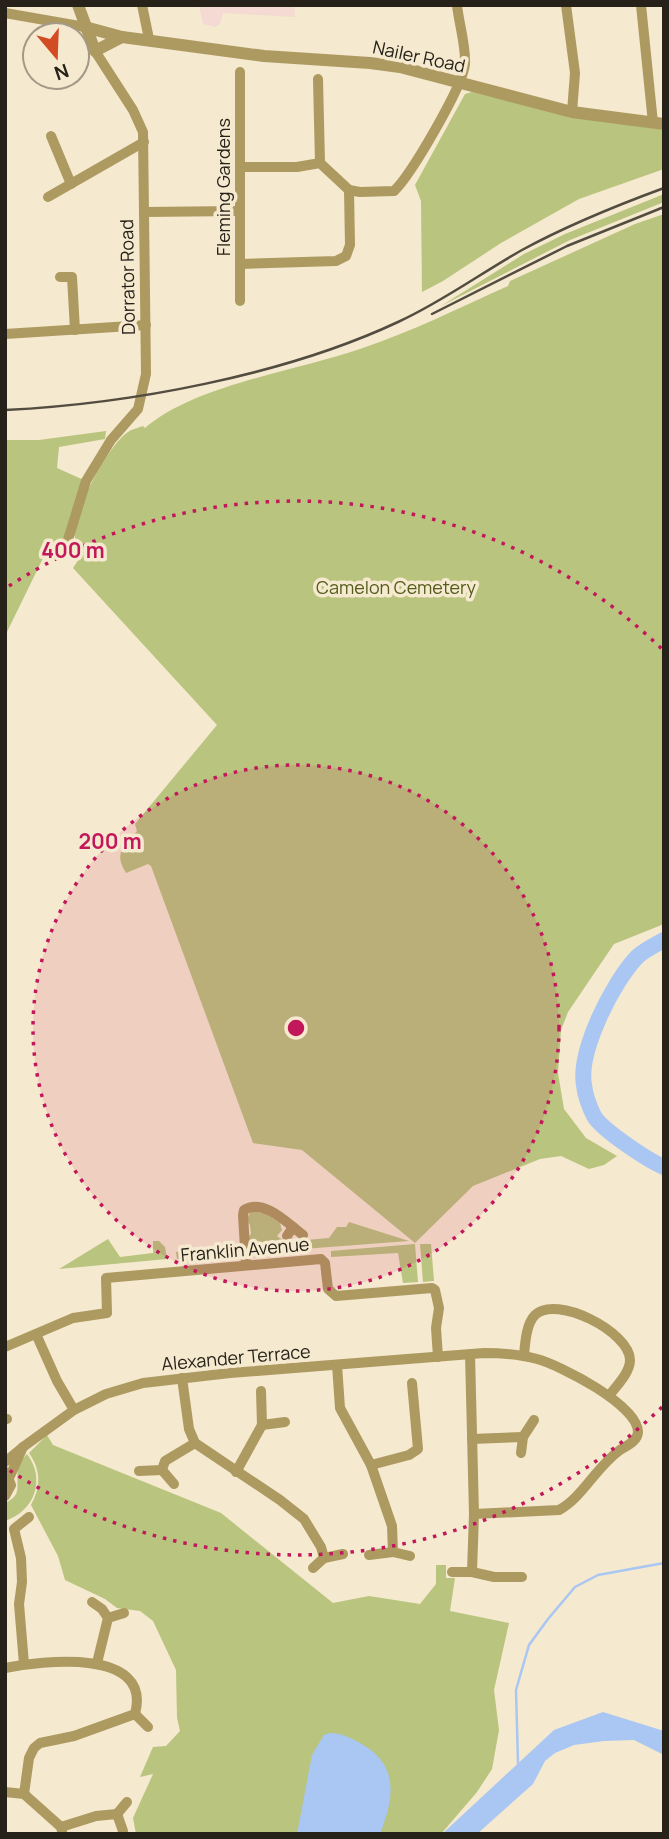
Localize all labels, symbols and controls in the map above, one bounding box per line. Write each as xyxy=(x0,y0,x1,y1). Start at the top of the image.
north arrow xyxy=(21,21,91,91)
street label: Nailer Road xyxy=(371,35,468,78)
text: N xyxy=(51,58,72,87)
street label: Fleming Gardens xyxy=(211,118,235,256)
street label: Dorrator Road xyxy=(114,219,140,335)
text: 400 m xyxy=(41,536,105,564)
park label: Camelon Cemetery xyxy=(316,575,476,599)
text: 200 m xyxy=(78,827,142,855)
centre of rings xyxy=(284,1016,308,1040)
street label: Franklin Avenue xyxy=(180,1231,310,1267)
street label: Alexander Terrace xyxy=(160,1339,311,1375)

